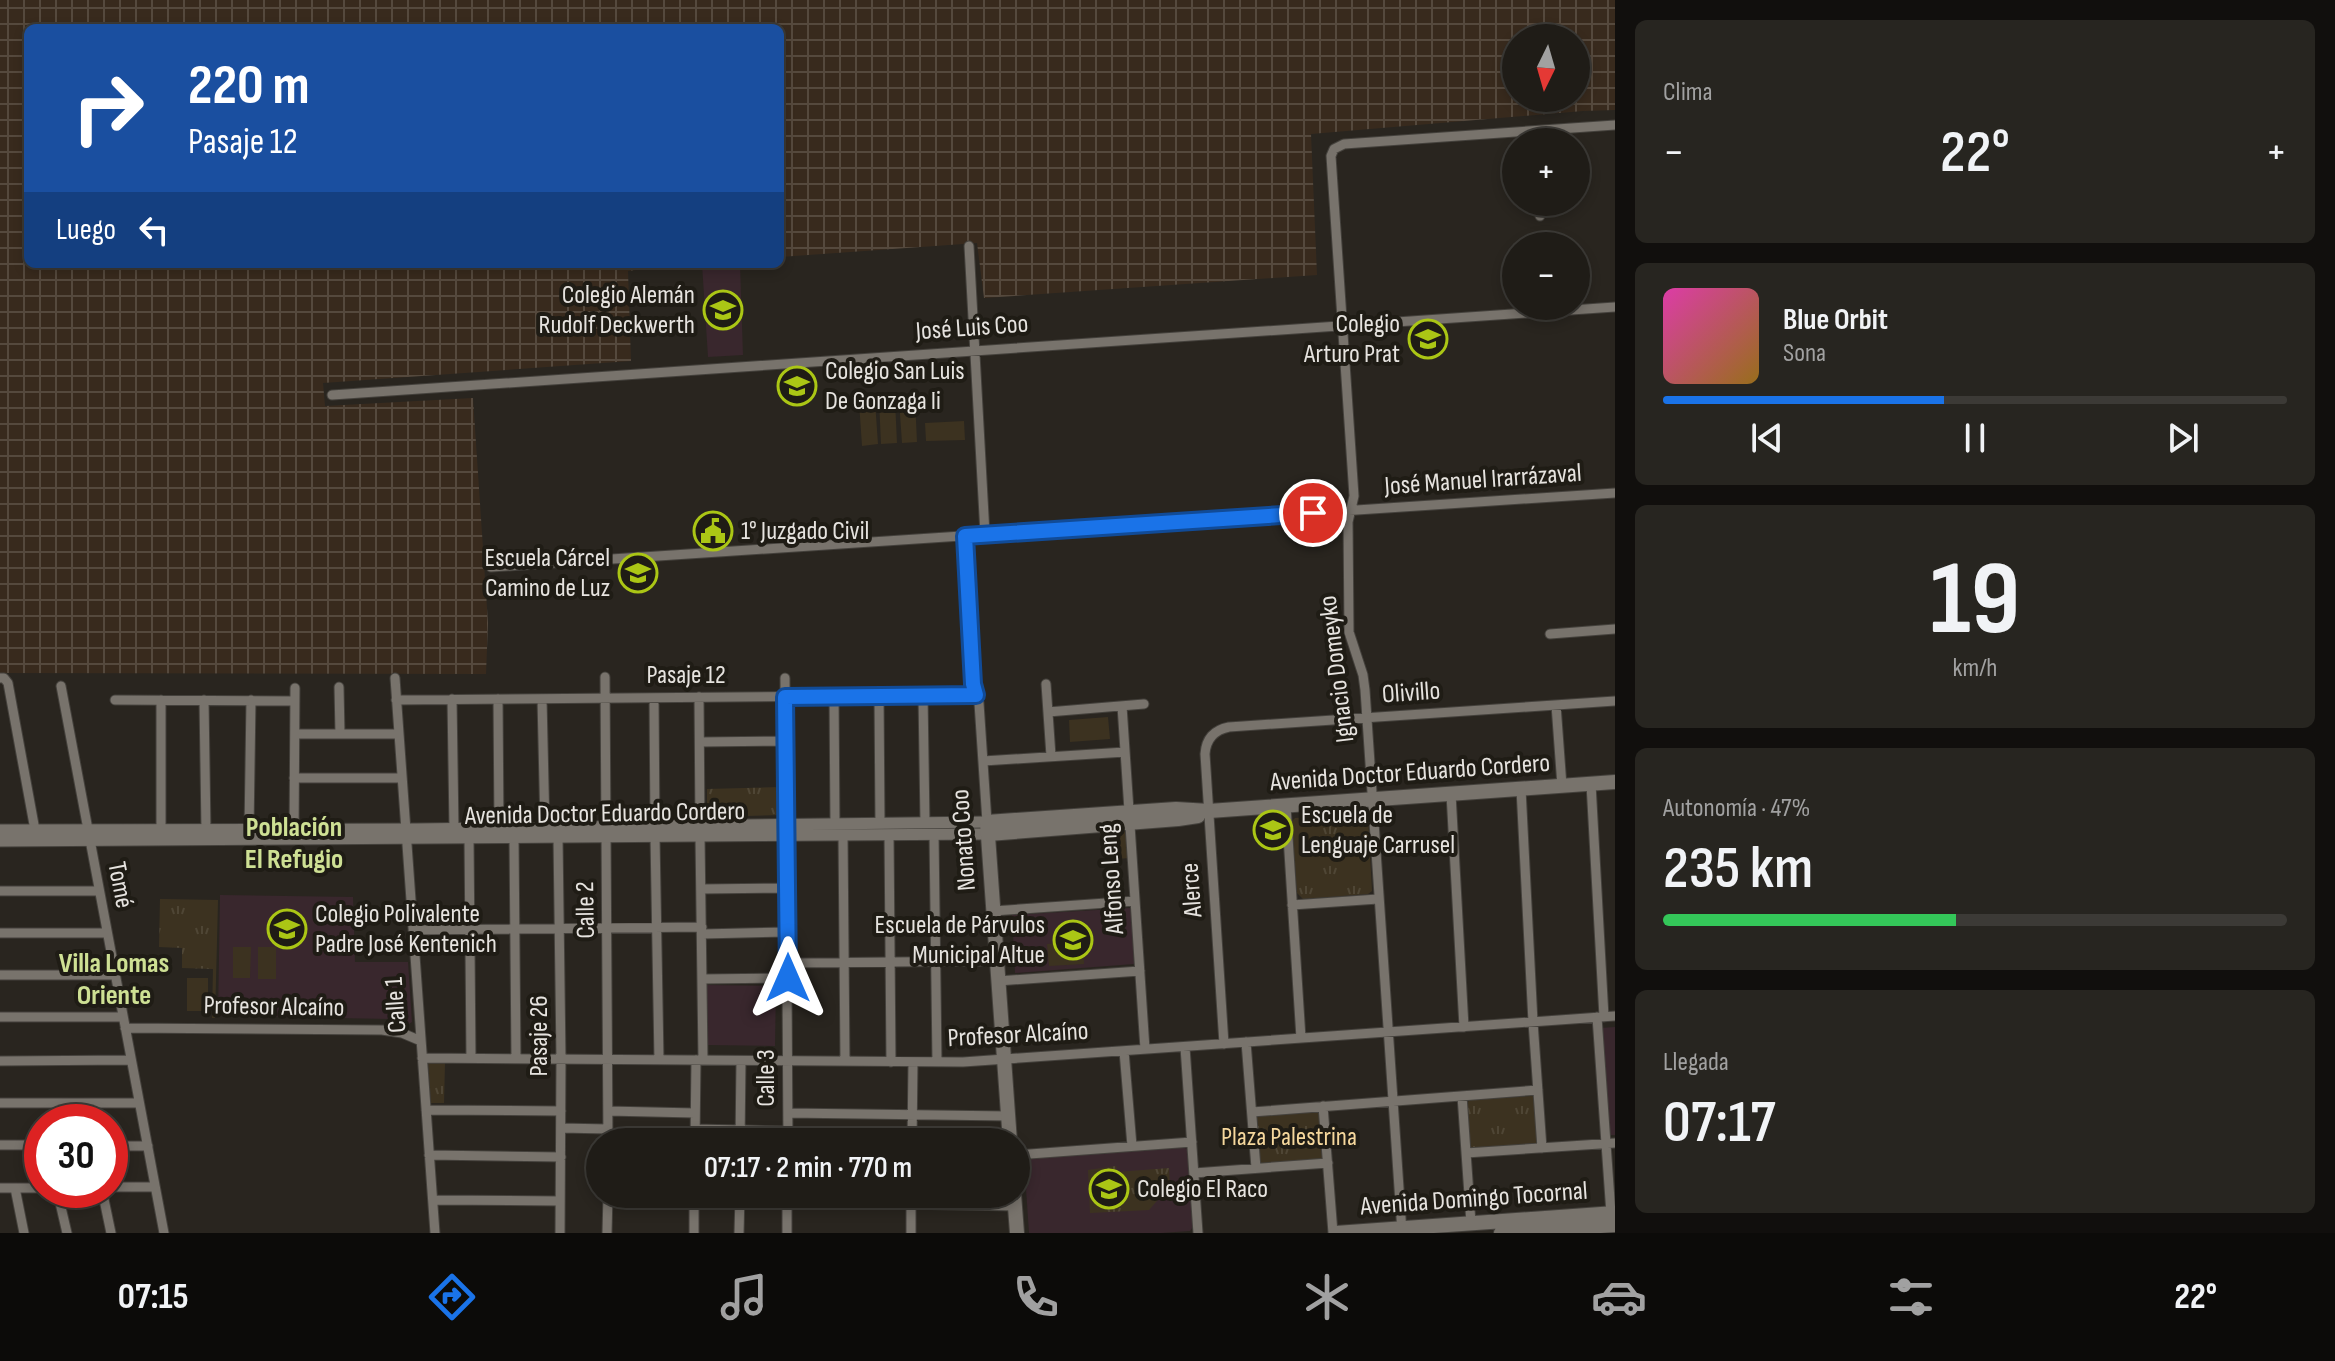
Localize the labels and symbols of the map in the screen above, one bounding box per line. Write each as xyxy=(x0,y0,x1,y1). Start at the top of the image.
north arrow xyxy=(1502,24,1590,112)
place label: Colegio Alemán Rudolf Deckwerth xyxy=(539,280,695,341)
school or university icon: Colegio Alemán Rudolf Deckwerth xyxy=(702,289,744,331)
street label: José Luis Coo xyxy=(914,309,1029,347)
place label: Colegio Arturo Prat xyxy=(1303,309,1400,370)
school or university icon: Colegio Arturo Prat xyxy=(1407,318,1449,360)
place label: Colegio San Luis De Gonzaga Ii xyxy=(825,356,965,417)
school or university icon: Colegio San Luis De Gonzaga Ii xyxy=(776,365,818,407)
street label: José Manuel Irarrázaval xyxy=(1382,458,1583,502)
pin xyxy=(1279,479,1347,547)
public building icon: 1° Juzgado Civil xyxy=(692,510,734,552)
place label: 1° Juzgado Civil xyxy=(741,516,869,547)
place label: Escuela Cárcel Camino de Luz xyxy=(484,543,610,604)
school or university icon: Escuela Cárcel Camino de Luz xyxy=(617,552,659,594)
street label: Ignacio Domeyko xyxy=(1313,594,1361,744)
street label: Pasaje 12 xyxy=(646,660,726,691)
street label: Olivillo xyxy=(1381,676,1441,710)
street label: Avenida Doctor Eduardo Cordero xyxy=(1268,748,1551,798)
street label: Nonato Coo xyxy=(945,788,983,892)
street label: Avenida Doctor Eduardo Cordero xyxy=(464,796,745,832)
place label: Escuela de Lenguaje Carrusel xyxy=(1301,800,1455,861)
school or university icon: Escuela de Lenguaje Carrusel xyxy=(1252,809,1294,851)
district label: Población El Refugio xyxy=(245,811,343,876)
street label: Alfonso Leng xyxy=(1093,823,1131,936)
street label: Tomé xyxy=(100,859,140,911)
street label: Alerce xyxy=(1175,862,1209,919)
street label: Calle 2 xyxy=(570,881,602,939)
place label: Colegio Polivalente Padre José Kentenich xyxy=(315,899,497,960)
school or university icon: Colegio Polivalente Padre José Kentenich xyxy=(266,908,308,950)
place label: Escuela de Párvulos Municipal Altue xyxy=(875,910,1045,971)
school or university icon: Escuela de Párvulos Municipal Altue xyxy=(1052,919,1094,961)
position arrow xyxy=(746,936,830,1020)
district label: Villa Lomas Oriente xyxy=(59,947,169,1012)
street label: Calle 1 xyxy=(379,976,413,1034)
street label: Profesor Alcaíno xyxy=(203,990,345,1024)
street label: Pasaje 26 xyxy=(524,995,555,1077)
street label: Profesor Alcaíno xyxy=(947,1016,1089,1054)
street label: Calle 3 xyxy=(751,1049,782,1107)
speed limit sign: 30 xyxy=(24,1104,128,1208)
park label: Plaza Palestrina xyxy=(1221,1122,1357,1153)
school or university icon: Colegio El Raco xyxy=(1088,1168,1130,1210)
place label: Colegio El Raco xyxy=(1137,1174,1268,1205)
street label: Avenida Domingo Tocornal xyxy=(1358,1176,1589,1222)

